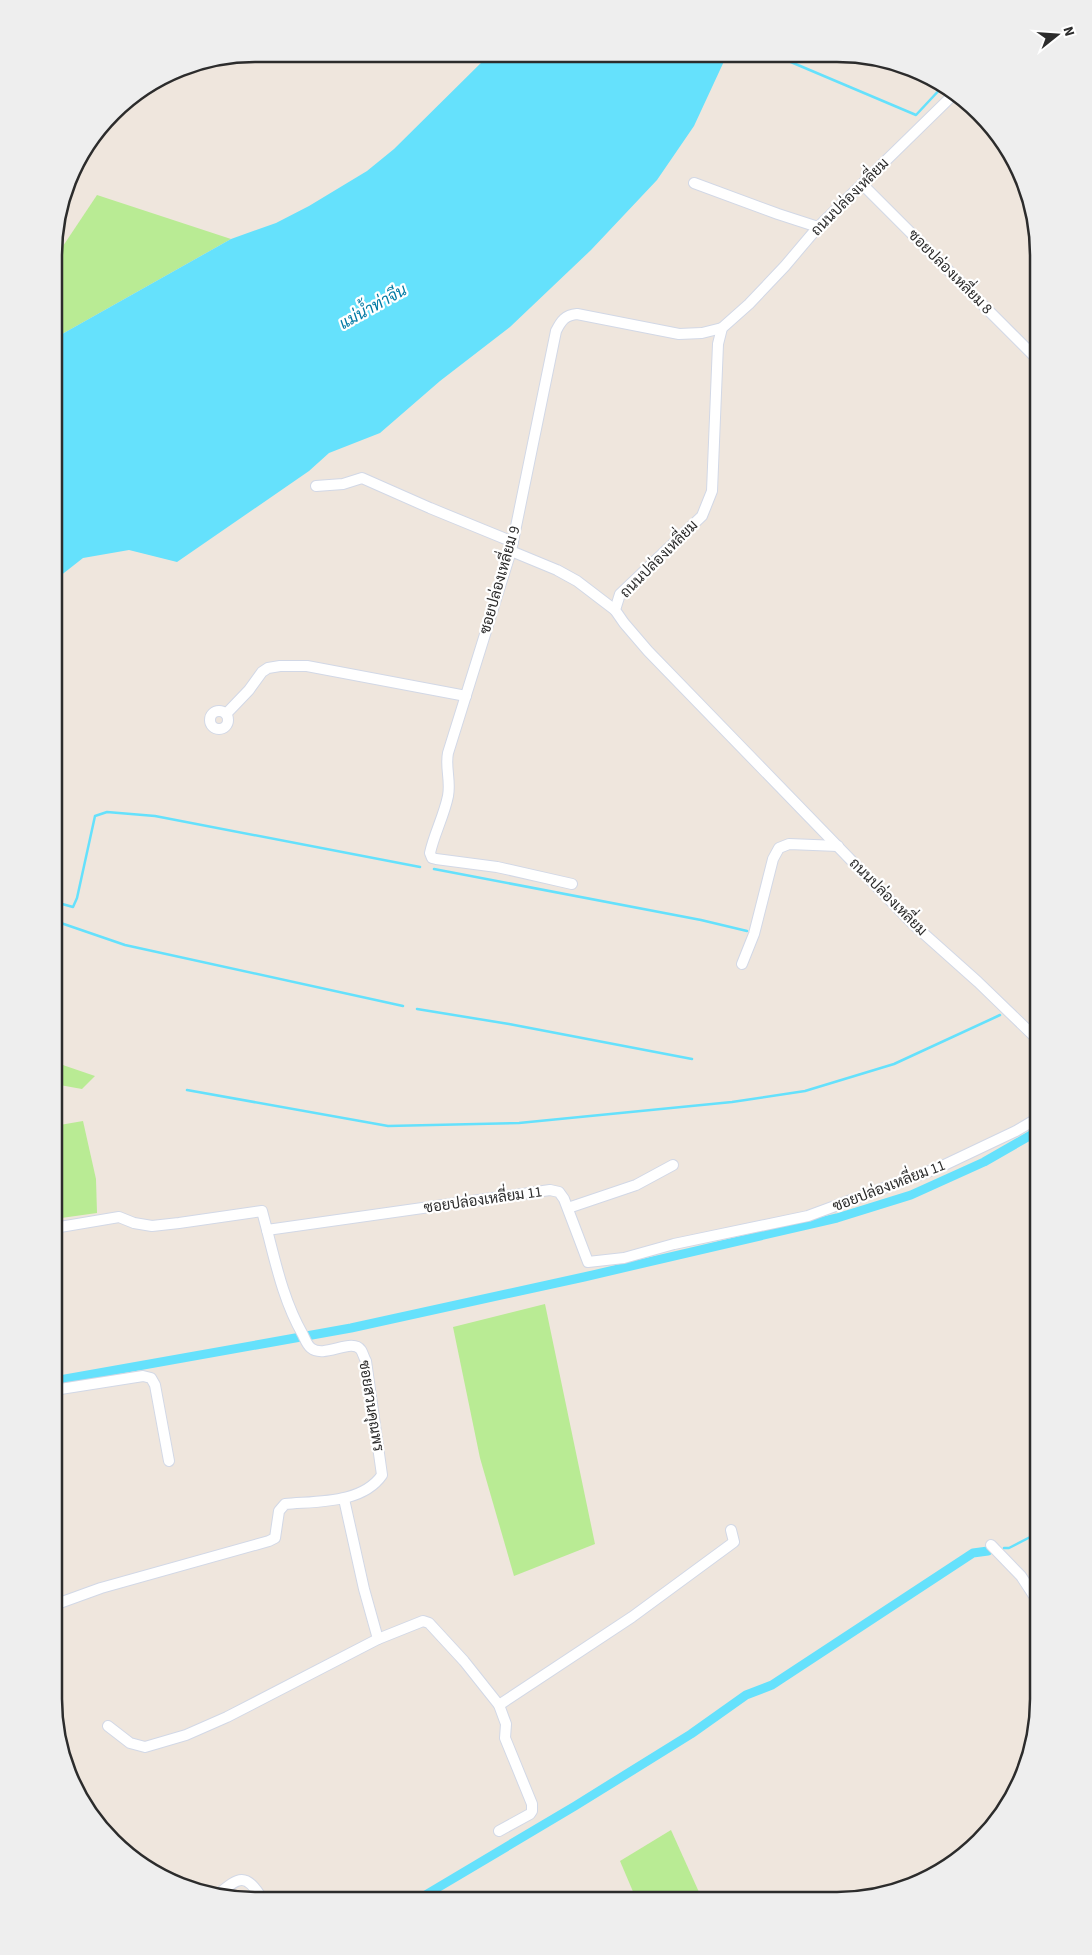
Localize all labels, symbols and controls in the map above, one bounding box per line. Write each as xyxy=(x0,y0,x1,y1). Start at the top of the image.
north arrow xyxy=(1032,10,1082,60)
text: N xyxy=(1058,24,1079,39)
street label: ถนนปล่องเหลี่ยม xyxy=(803,150,894,241)
street label: ซอยปล่องเหลี่ยม 8 xyxy=(903,221,1001,319)
water label: แม่น้ำท่าจีน xyxy=(333,276,411,335)
street label: ถนนปล่องเหลี่ยม xyxy=(612,512,703,603)
street label: ซอยปล่องเหลี่ยม 9 xyxy=(470,522,526,637)
street label: ถนนปล่องเหลี่ยม xyxy=(844,850,935,941)
street label: ซอยปล่องเหลี่ยม 11 xyxy=(828,1150,948,1217)
street label: ซอยปล่องเหลี่ยม 11 xyxy=(422,1176,544,1219)
street label: ซอยสวนคุณพร xyxy=(353,1359,389,1453)

